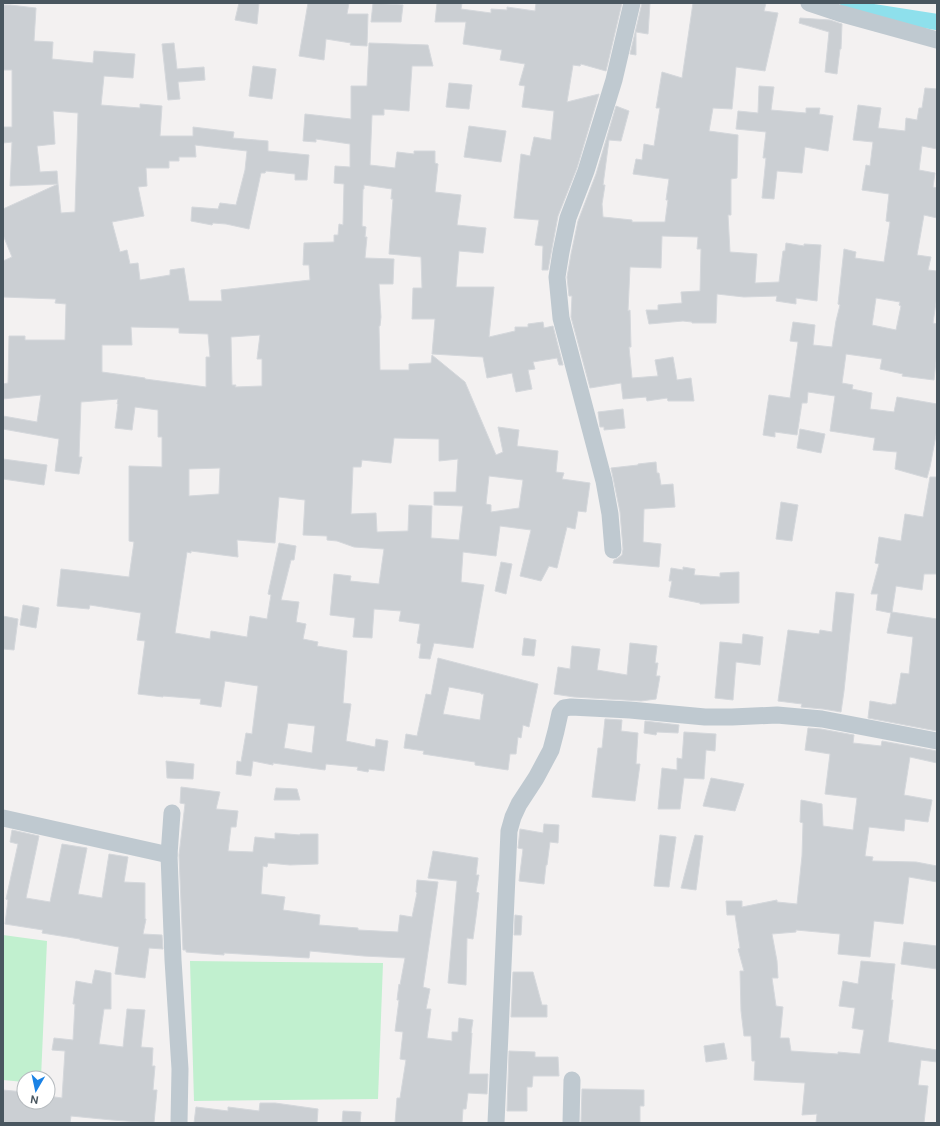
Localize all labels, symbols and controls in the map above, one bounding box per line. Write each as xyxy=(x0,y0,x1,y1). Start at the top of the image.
north arrow xyxy=(16,1070,56,1110)
text: N xyxy=(29,1092,39,1107)

